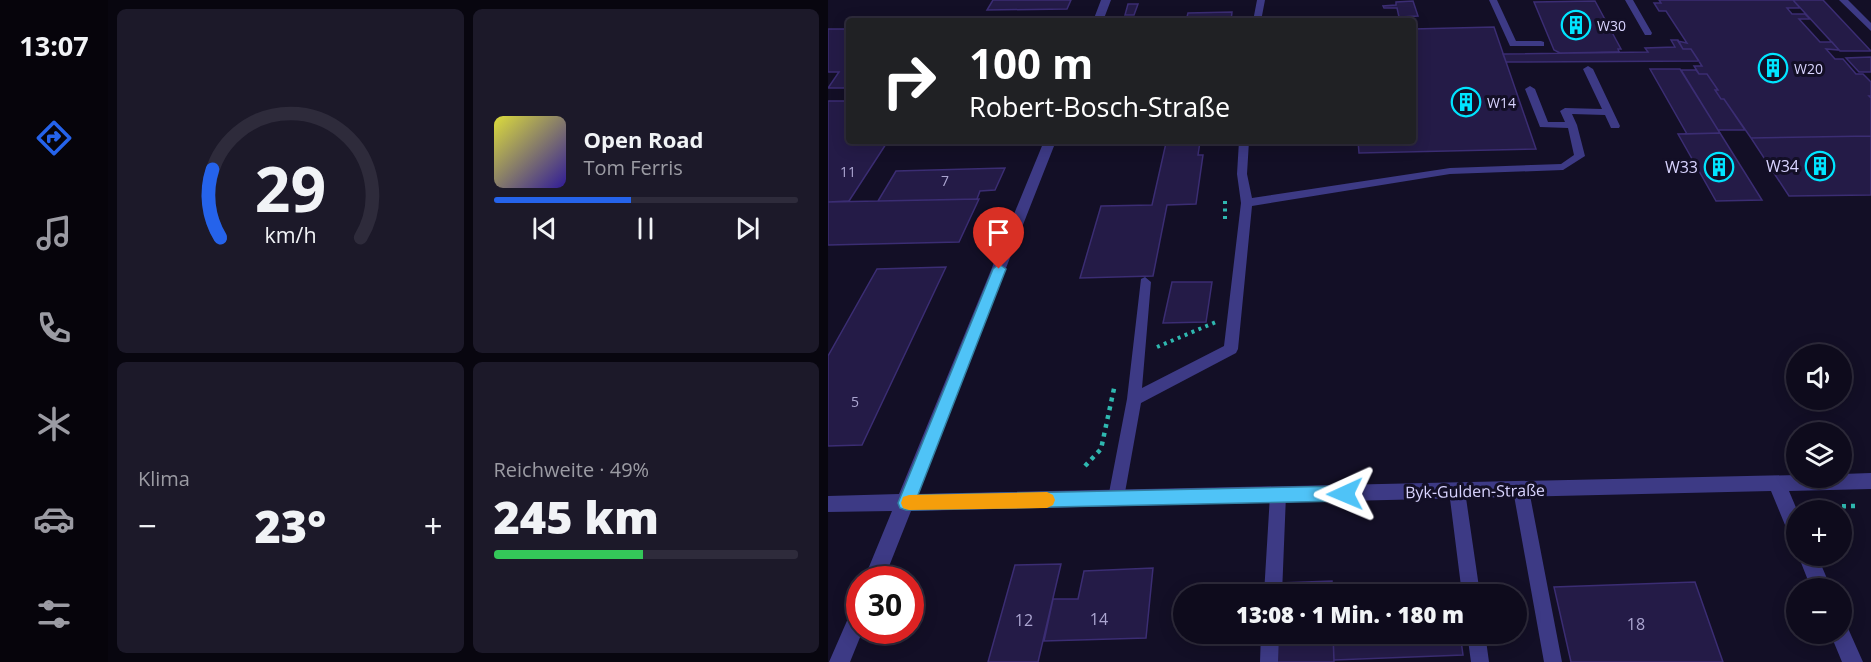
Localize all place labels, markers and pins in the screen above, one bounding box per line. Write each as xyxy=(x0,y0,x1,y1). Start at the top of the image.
building icon: W30 xyxy=(1560,9,1592,41)
place label: W30 xyxy=(1597,16,1626,35)
building icon: W20 xyxy=(1757,52,1789,84)
place label: W20 xyxy=(1794,59,1823,78)
building icon: W14 xyxy=(1450,86,1482,118)
place label: W14 xyxy=(1487,93,1516,112)
building icon: W34 xyxy=(1804,150,1836,182)
building icon: W33 xyxy=(1703,151,1735,183)
place label: W34 xyxy=(1766,155,1799,177)
place label: W33 xyxy=(1665,156,1698,178)
pin xyxy=(973,207,1024,269)

